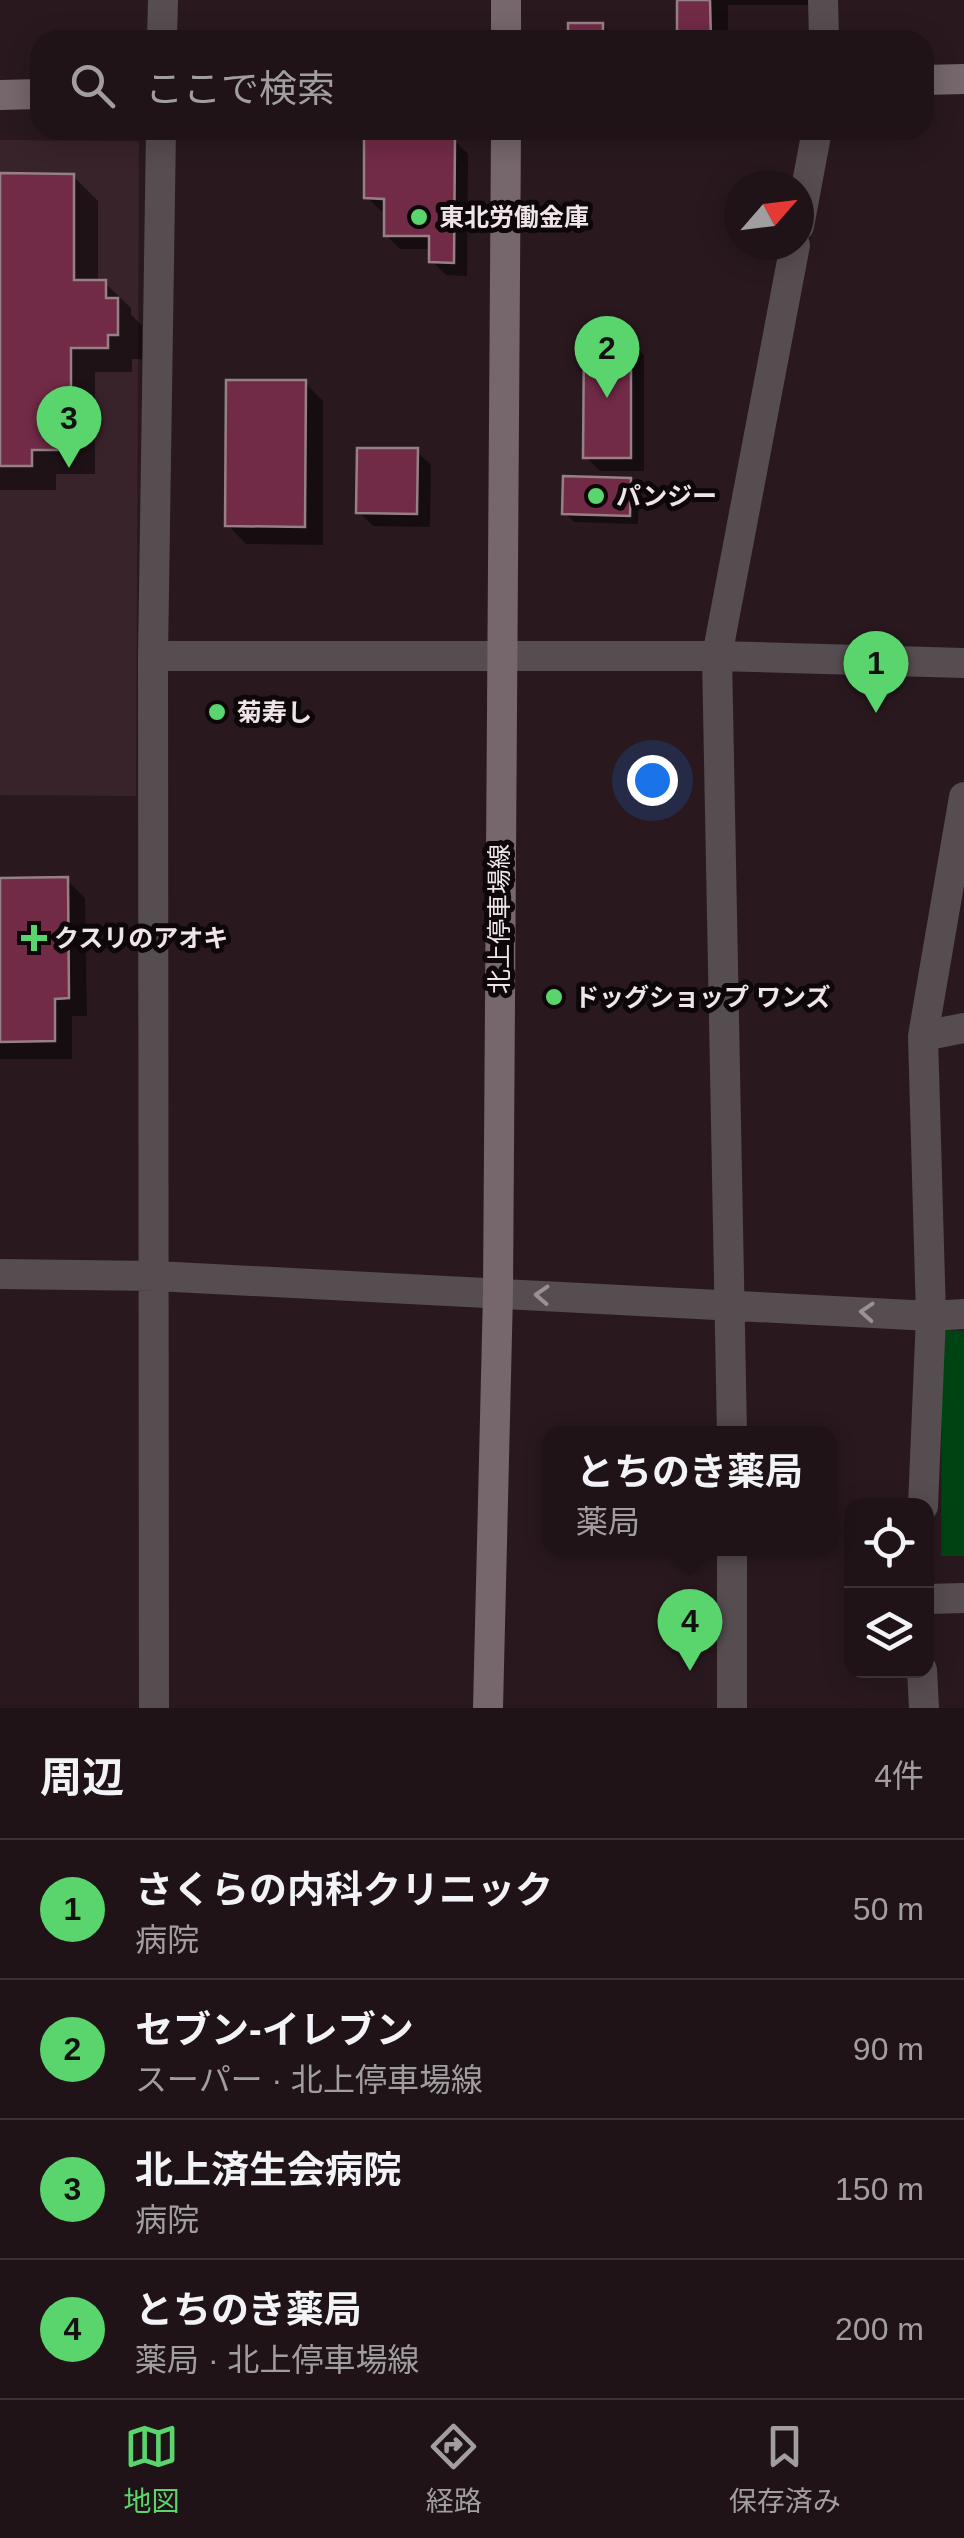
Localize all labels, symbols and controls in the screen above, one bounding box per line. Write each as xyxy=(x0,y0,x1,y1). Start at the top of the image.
search box xyxy=(30,30,934,140)
icon: search xyxy=(65,58,120,113)
text: ここで検索 xyxy=(145,68,335,110)
north arrow xyxy=(724,170,814,260)
place label: 東北労働金庫 xyxy=(439,203,589,231)
marker: 東北労働金庫 xyxy=(408,206,430,228)
pin: 2 xyxy=(574,316,640,398)
pin: 3 xyxy=(36,386,102,468)
place label: パンジー xyxy=(616,482,717,510)
marker: パンジー xyxy=(585,485,607,507)
pin: 1 xyxy=(844,630,908,713)
place label: 菊寿し xyxy=(237,698,312,726)
marker: 菊寿し xyxy=(206,701,228,723)
your location xyxy=(627,755,678,806)
street label: 北上停車場線 xyxy=(485,844,513,994)
place label: クスリのアオキ xyxy=(54,924,228,952)
marker: クスリのアオキ xyxy=(23,927,45,949)
place label: ドッグショップ ワンズ xyxy=(574,983,830,1011)
marker: ドッグショップ ワンズ xyxy=(543,986,565,1008)
one-way arrow xyxy=(534,1285,550,1306)
one-way arrow xyxy=(858,1302,874,1323)
popup xyxy=(542,1426,837,1556)
text: とちのき薬局 xyxy=(576,1451,803,1493)
map controls xyxy=(844,1498,934,1678)
button: locate xyxy=(844,1498,934,1588)
text: 薬局 xyxy=(576,1504,640,1540)
pin: 4 xyxy=(658,1588,722,1671)
button: layers xyxy=(844,1588,934,1678)
text: 周辺 xyxy=(40,1754,124,1801)
text: 4件 xyxy=(874,1758,924,1794)
text: さくらの内科クリニック xyxy=(135,1869,553,1911)
text: 1 xyxy=(64,1891,81,1927)
text: 50 m xyxy=(853,1891,924,1927)
text: 病院 xyxy=(135,1922,199,1958)
text: セブン-イレブン xyxy=(135,2009,414,2051)
text: 2 xyxy=(64,2031,81,2067)
text: 90 m xyxy=(853,2031,924,2067)
text: スーパー · 北上停車場線 xyxy=(135,2062,483,2098)
text: 北上済生会病院 xyxy=(135,2149,401,2191)
text: 3 xyxy=(64,2171,81,2207)
text: 150 m xyxy=(835,2171,924,2207)
text: 病院 xyxy=(135,2202,199,2238)
text: とちのき薬局 xyxy=(135,2289,362,2331)
text: 4 xyxy=(64,2311,81,2347)
text: 200 m xyxy=(835,2311,924,2347)
text: 薬局 · 北上停車場線 xyxy=(135,2342,419,2378)
tab: 地図 xyxy=(123,2419,179,2519)
tab: 経路 xyxy=(426,2419,482,2519)
tab: 保存済み xyxy=(729,2419,841,2519)

